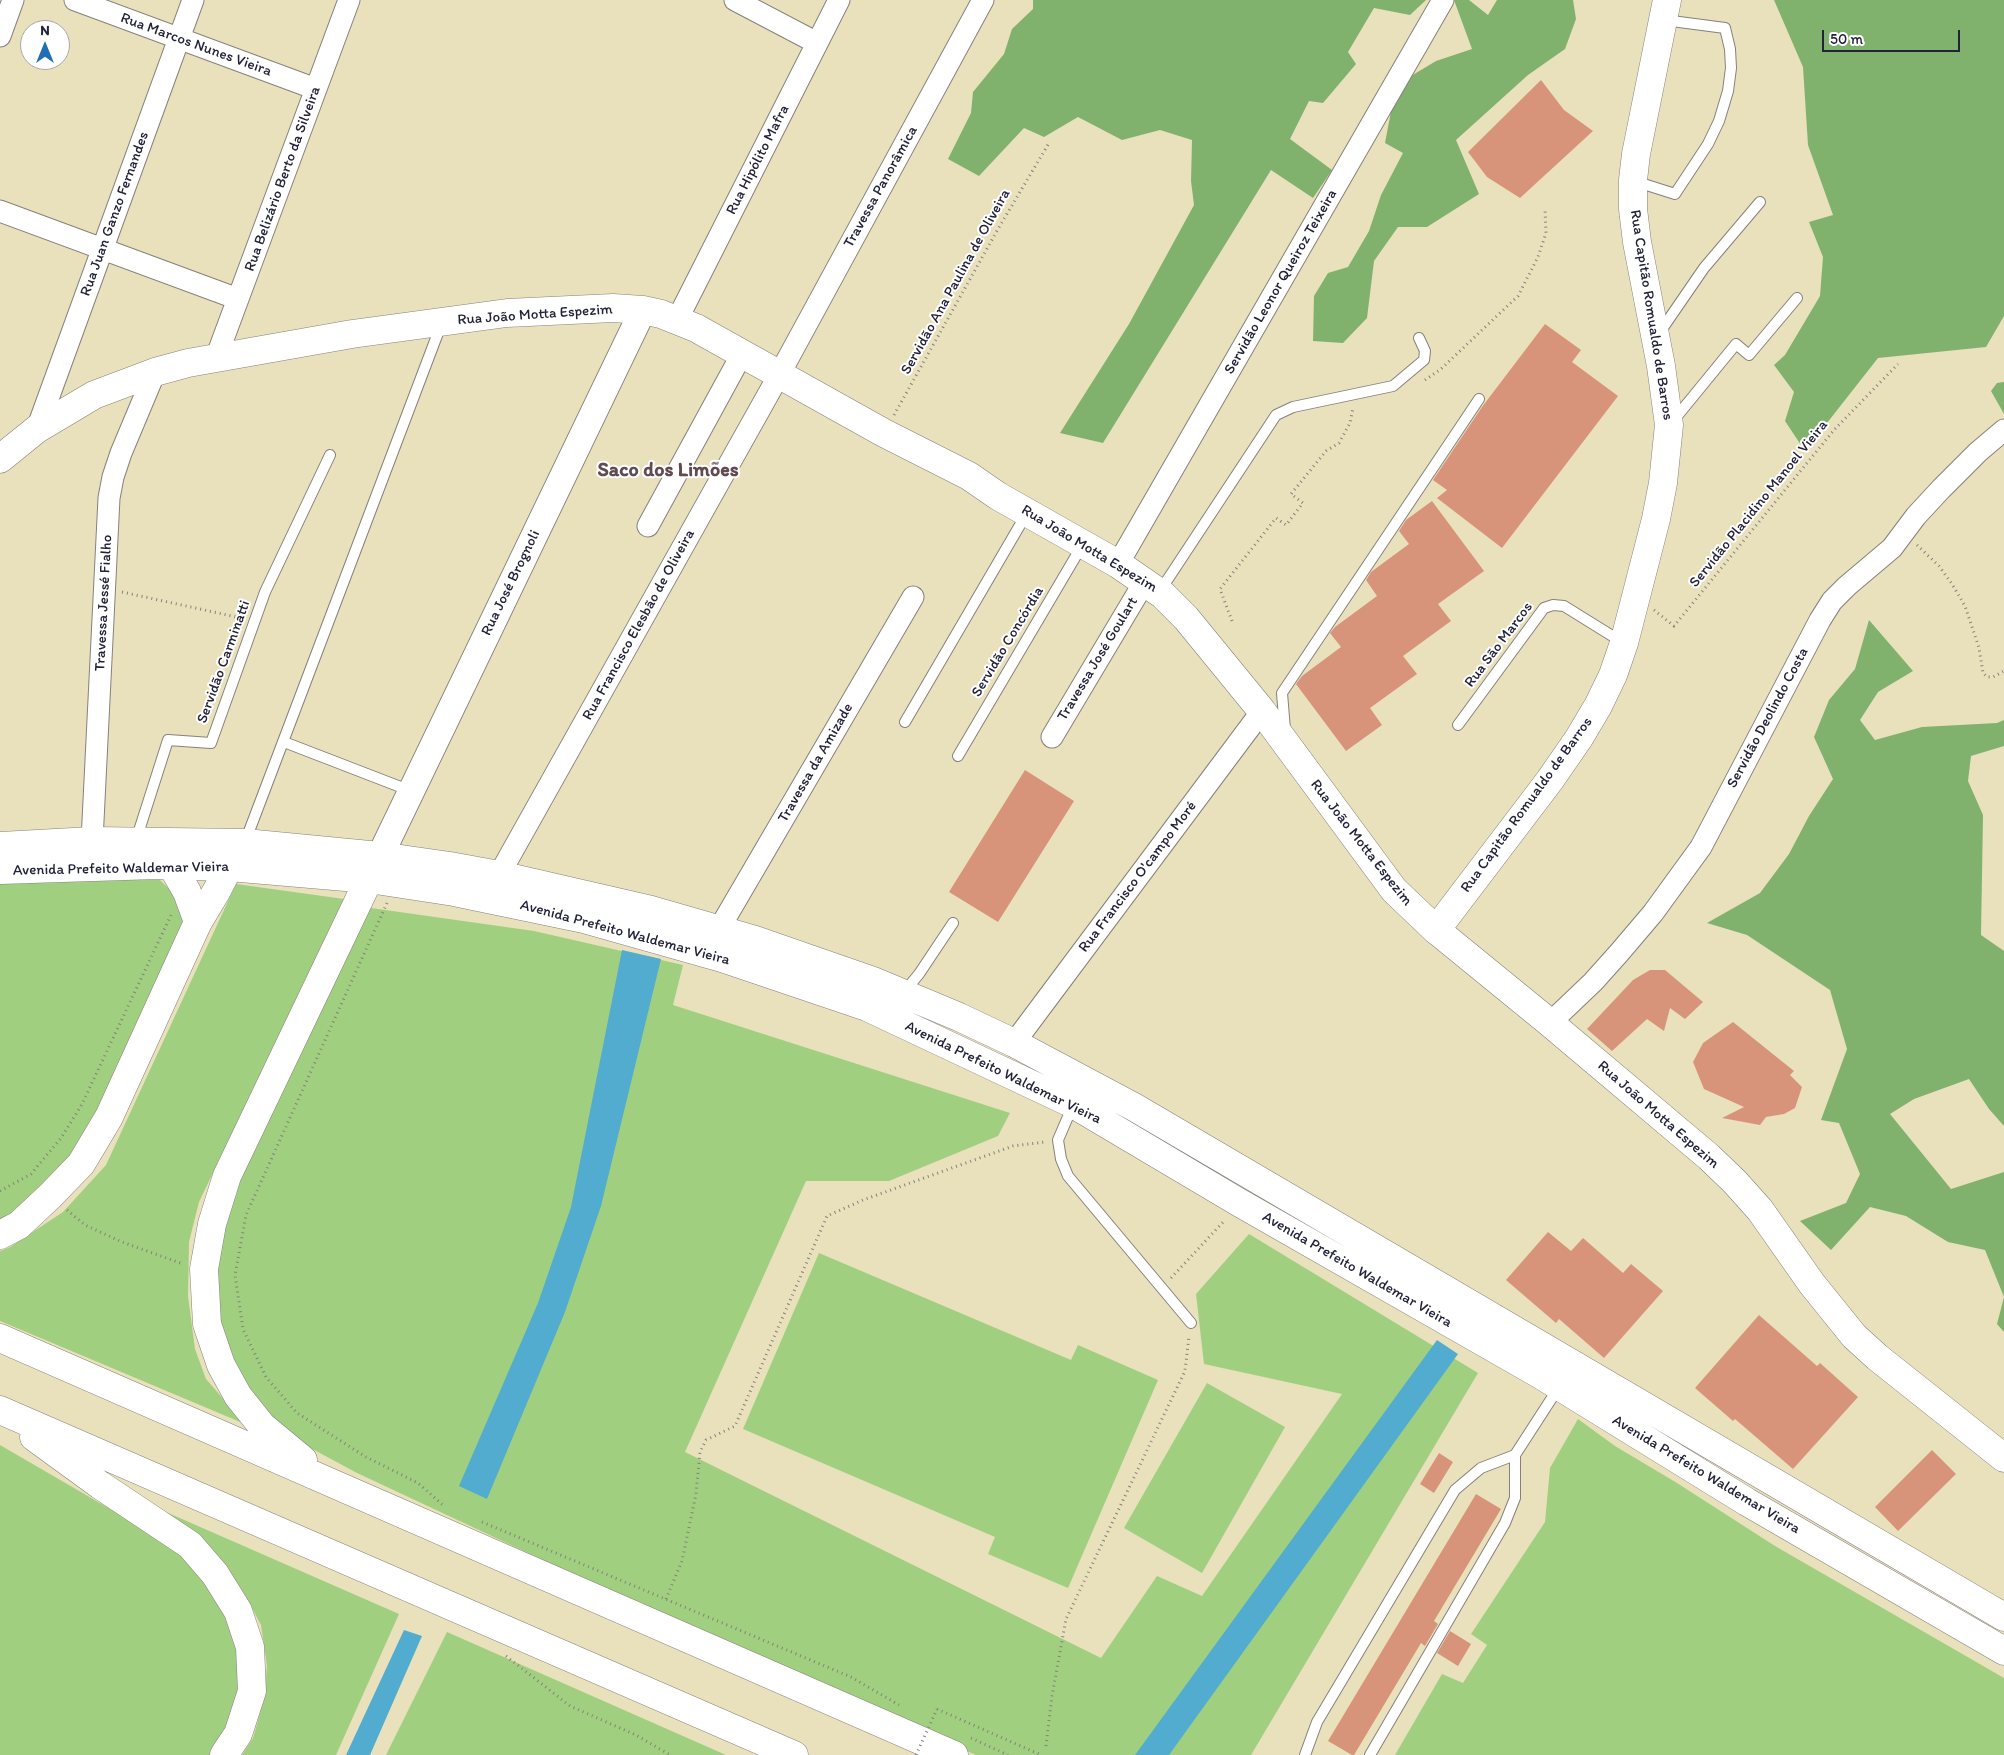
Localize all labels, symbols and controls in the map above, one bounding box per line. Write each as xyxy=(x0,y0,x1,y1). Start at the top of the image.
street label: Rua Marcos Nunes Vieira xyxy=(118,9,274,81)
north arrow xyxy=(20,20,70,70)
scale bar xyxy=(1824,20,1962,52)
text: N xyxy=(40,22,50,39)
text: 50 m xyxy=(1830,30,1863,48)
street label: Rua Belizário Berto da Silveira xyxy=(241,84,325,274)
street label: Rua Hipólito Mafra xyxy=(723,102,793,218)
street label: Travessa Panorâmica xyxy=(840,123,922,251)
street label: Rua Juan Ganzo Fernandes xyxy=(77,129,153,299)
street label: Servidão Ana Paulina de Oliveira xyxy=(897,186,1015,378)
street label: Servidão Leonor Queiroz Teixeira xyxy=(1221,186,1341,378)
street label: Rua Capitão Romualdo de Barros xyxy=(1625,209,1677,421)
street label: Rua João Motta Espezim xyxy=(457,301,613,329)
street label: Servidão Placidino Manoel Vieira xyxy=(1686,417,1832,591)
district label: Saco dos Limões xyxy=(597,459,739,483)
street label: Rua João Motta Espezim xyxy=(1018,501,1160,597)
street label: Rua José Brognoli xyxy=(478,527,544,639)
street label: Rua Francisco Elesbão de Oliveira xyxy=(579,527,699,723)
street label: Travessa Jessé Fialho xyxy=(91,534,117,672)
street label: Servidão Concórdia xyxy=(968,584,1048,700)
street label: Travessa José Goulart xyxy=(1054,594,1142,724)
street label: Servidão Carminatti xyxy=(193,598,255,726)
street label: Rua São Marcos xyxy=(1461,599,1537,691)
street label: Servidão Deolindo Costa xyxy=(1723,645,1813,791)
street label: Travessa da Amizade xyxy=(774,700,858,826)
street label: Rua Capitão Romualdo de Barros xyxy=(1457,714,1597,896)
street label: Rua João Motta Espezim xyxy=(1306,776,1416,910)
street label: Rua Francisco O'campo Moré xyxy=(1075,798,1201,956)
street label: Avenida Prefeito Waldemar Vieira xyxy=(13,858,229,880)
street label: Avenida Prefeito Waldemar Vieira xyxy=(518,896,732,970)
street label: Avenida Prefeito Waldemar Vieira xyxy=(902,1018,1104,1128)
street label: Rua João Motta Espezim xyxy=(1593,1057,1723,1173)
street label: Avenida Prefeito Waldemar Vieira xyxy=(1259,1208,1455,1332)
street label: Avenida Prefeito Waldemar Vieira xyxy=(1609,1412,1803,1538)

